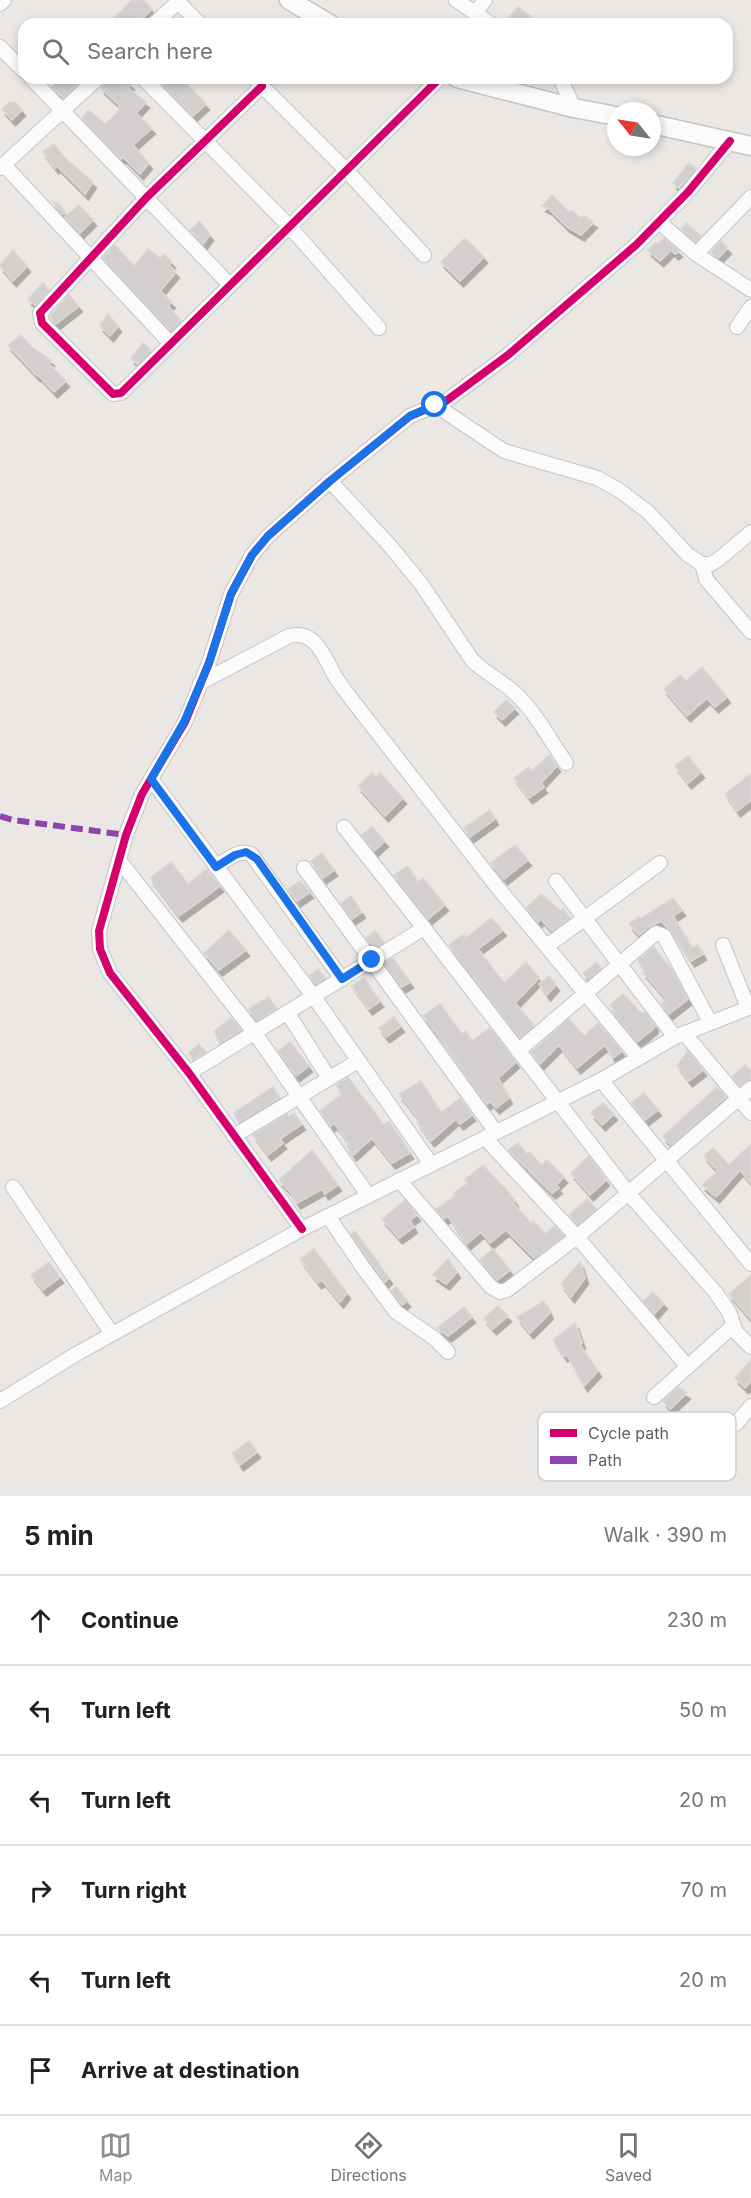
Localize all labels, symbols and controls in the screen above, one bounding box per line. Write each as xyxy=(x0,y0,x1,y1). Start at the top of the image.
search box xyxy=(18,18,733,84)
icon: search xyxy=(39,35,72,68)
text: Search here xyxy=(87,38,213,64)
north arrow xyxy=(607,102,661,156)
route start xyxy=(421,391,447,417)
route end xyxy=(358,946,384,972)
legend xyxy=(538,1412,736,1481)
text: Cycle path xyxy=(588,1423,669,1443)
text: Path xyxy=(588,1450,622,1470)
text: 5 min xyxy=(24,1520,94,1551)
text: Walk · 390 m xyxy=(604,1523,727,1547)
icon: ahead xyxy=(24,1604,57,1637)
text: Continue xyxy=(81,1607,179,1633)
text: 230 m xyxy=(667,1608,727,1632)
icon: left xyxy=(24,1694,57,1727)
text: Turn left xyxy=(81,1697,171,1723)
text: 50 m xyxy=(679,1698,727,1722)
icon: left xyxy=(24,1784,57,1817)
text: Turn left xyxy=(81,1787,171,1813)
text: 20 m xyxy=(679,1788,727,1812)
icon: right xyxy=(24,1874,57,1907)
text: Turn right xyxy=(81,1877,187,1903)
text: 70 m xyxy=(680,1878,727,1902)
icon: left xyxy=(24,1964,57,1997)
text: Turn left xyxy=(81,1967,171,1993)
text: 20 m xyxy=(679,1968,727,1992)
icon: arrive xyxy=(24,2054,57,2087)
text: Arrive at destination xyxy=(81,2057,300,2083)
tab: Map xyxy=(99,2129,132,2185)
tab: Directions xyxy=(331,2129,407,2185)
tab: Saved xyxy=(605,2129,652,2185)

